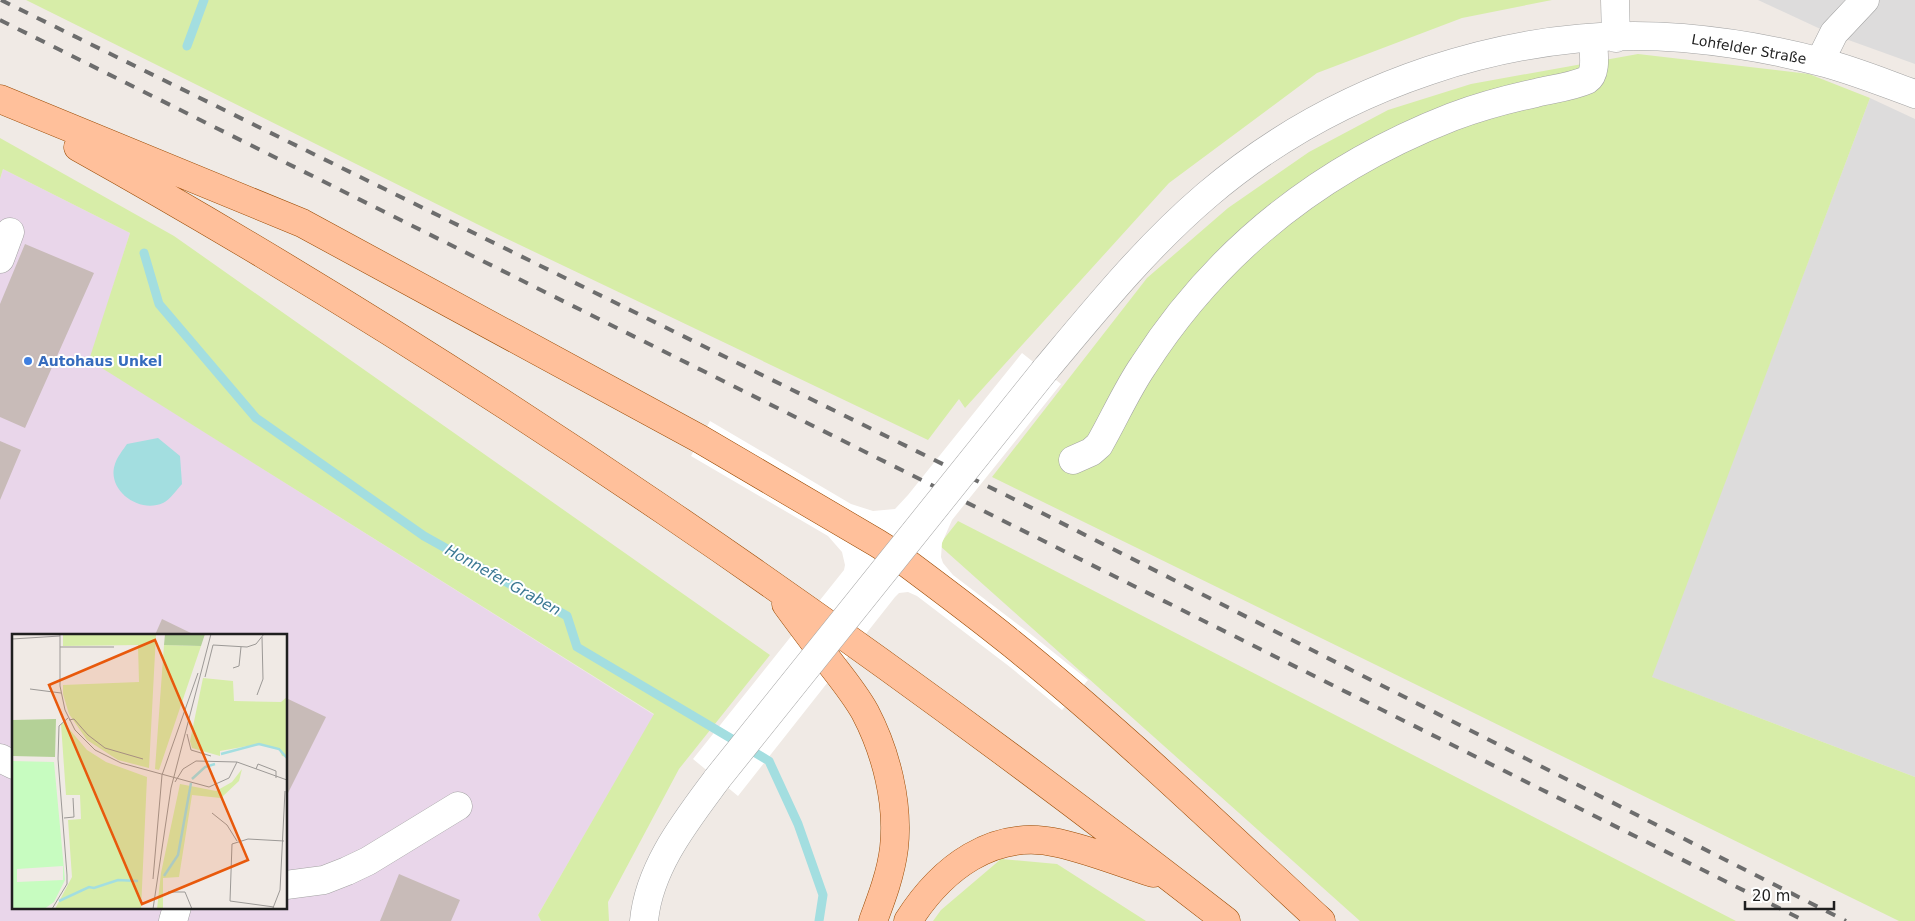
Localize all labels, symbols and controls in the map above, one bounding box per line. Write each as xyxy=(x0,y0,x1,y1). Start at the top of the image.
street label: Lohfelder Straße xyxy=(1690,31,1808,67)
place label: Autohaus Unkel xyxy=(38,353,162,369)
marker: Autohaus Unkel xyxy=(22,355,34,367)
water label: Honnefer Graben xyxy=(442,541,564,619)
inset map xyxy=(12,634,288,908)
scale bar xyxy=(1745,878,1834,910)
text: 20 m xyxy=(1752,887,1790,905)

